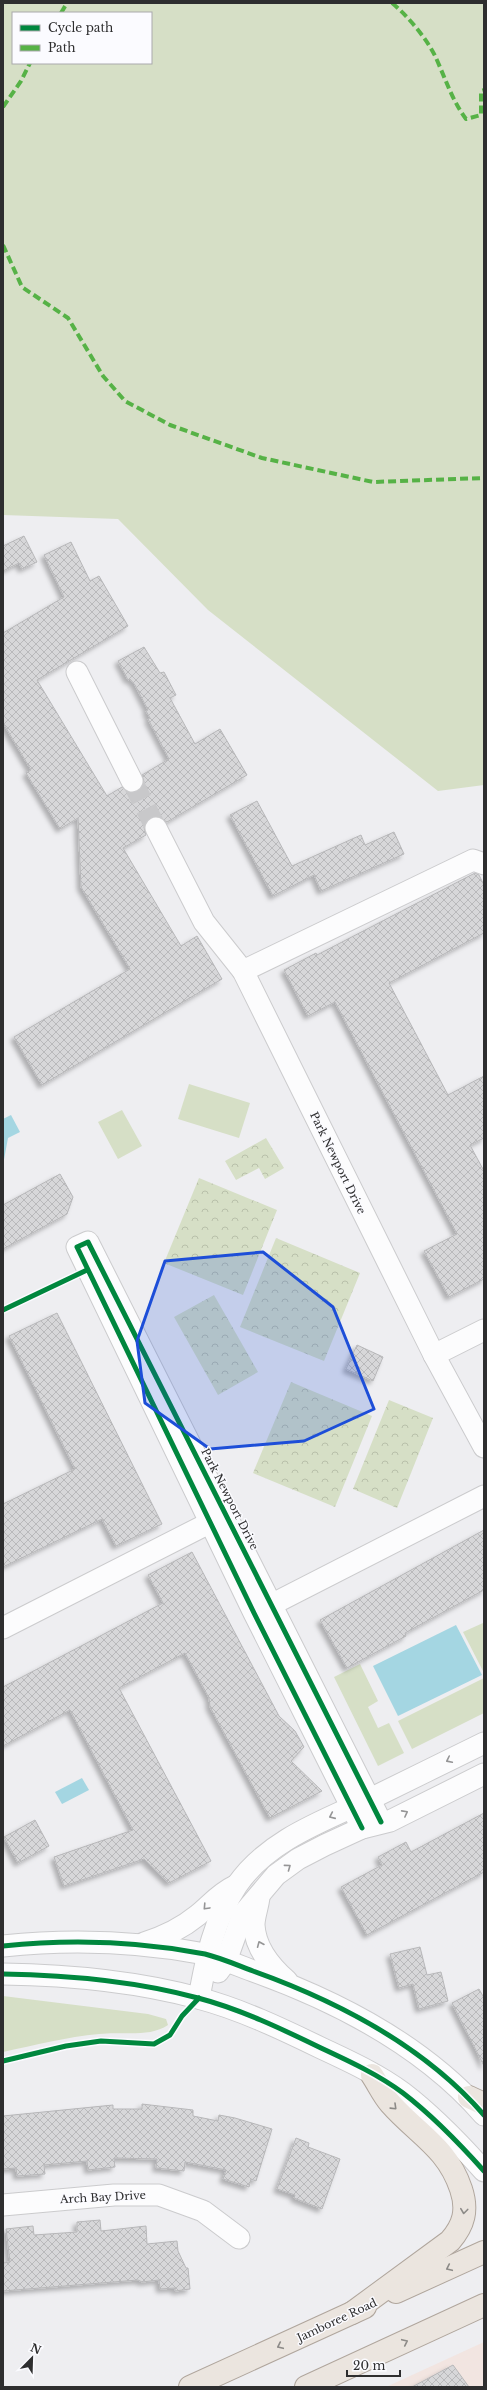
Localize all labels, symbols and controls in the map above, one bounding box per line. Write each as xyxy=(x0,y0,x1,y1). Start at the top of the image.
legend xyxy=(12,12,152,64)
text: Cycle path xyxy=(48,20,113,35)
text: Path xyxy=(48,40,76,55)
street label: Park Newport Drive xyxy=(307,1109,369,1217)
street label: Park Newport Drive xyxy=(198,1446,262,1552)
one-way arrow xyxy=(446,1755,453,1763)
one-way arrow xyxy=(401,1810,409,1817)
one-way arrow xyxy=(328,1811,336,1819)
one-way arrow xyxy=(284,1864,291,1871)
one-way arrow xyxy=(203,1902,210,1910)
one-way arrow xyxy=(256,1941,264,1948)
one-way arrow xyxy=(389,2102,397,2109)
street label: Arch Bay Drive xyxy=(59,2188,146,2206)
one-way arrow xyxy=(460,2207,469,2214)
one-way arrow xyxy=(445,2263,453,2271)
street label: Jamboree Road xyxy=(293,2295,380,2345)
north arrow xyxy=(12,2338,52,2378)
one-way arrow xyxy=(401,2339,409,2347)
text: N xyxy=(28,2340,44,2358)
one-way arrow xyxy=(276,2341,284,2349)
scale bar xyxy=(347,2352,400,2378)
text: 20 m xyxy=(353,2358,385,2373)

